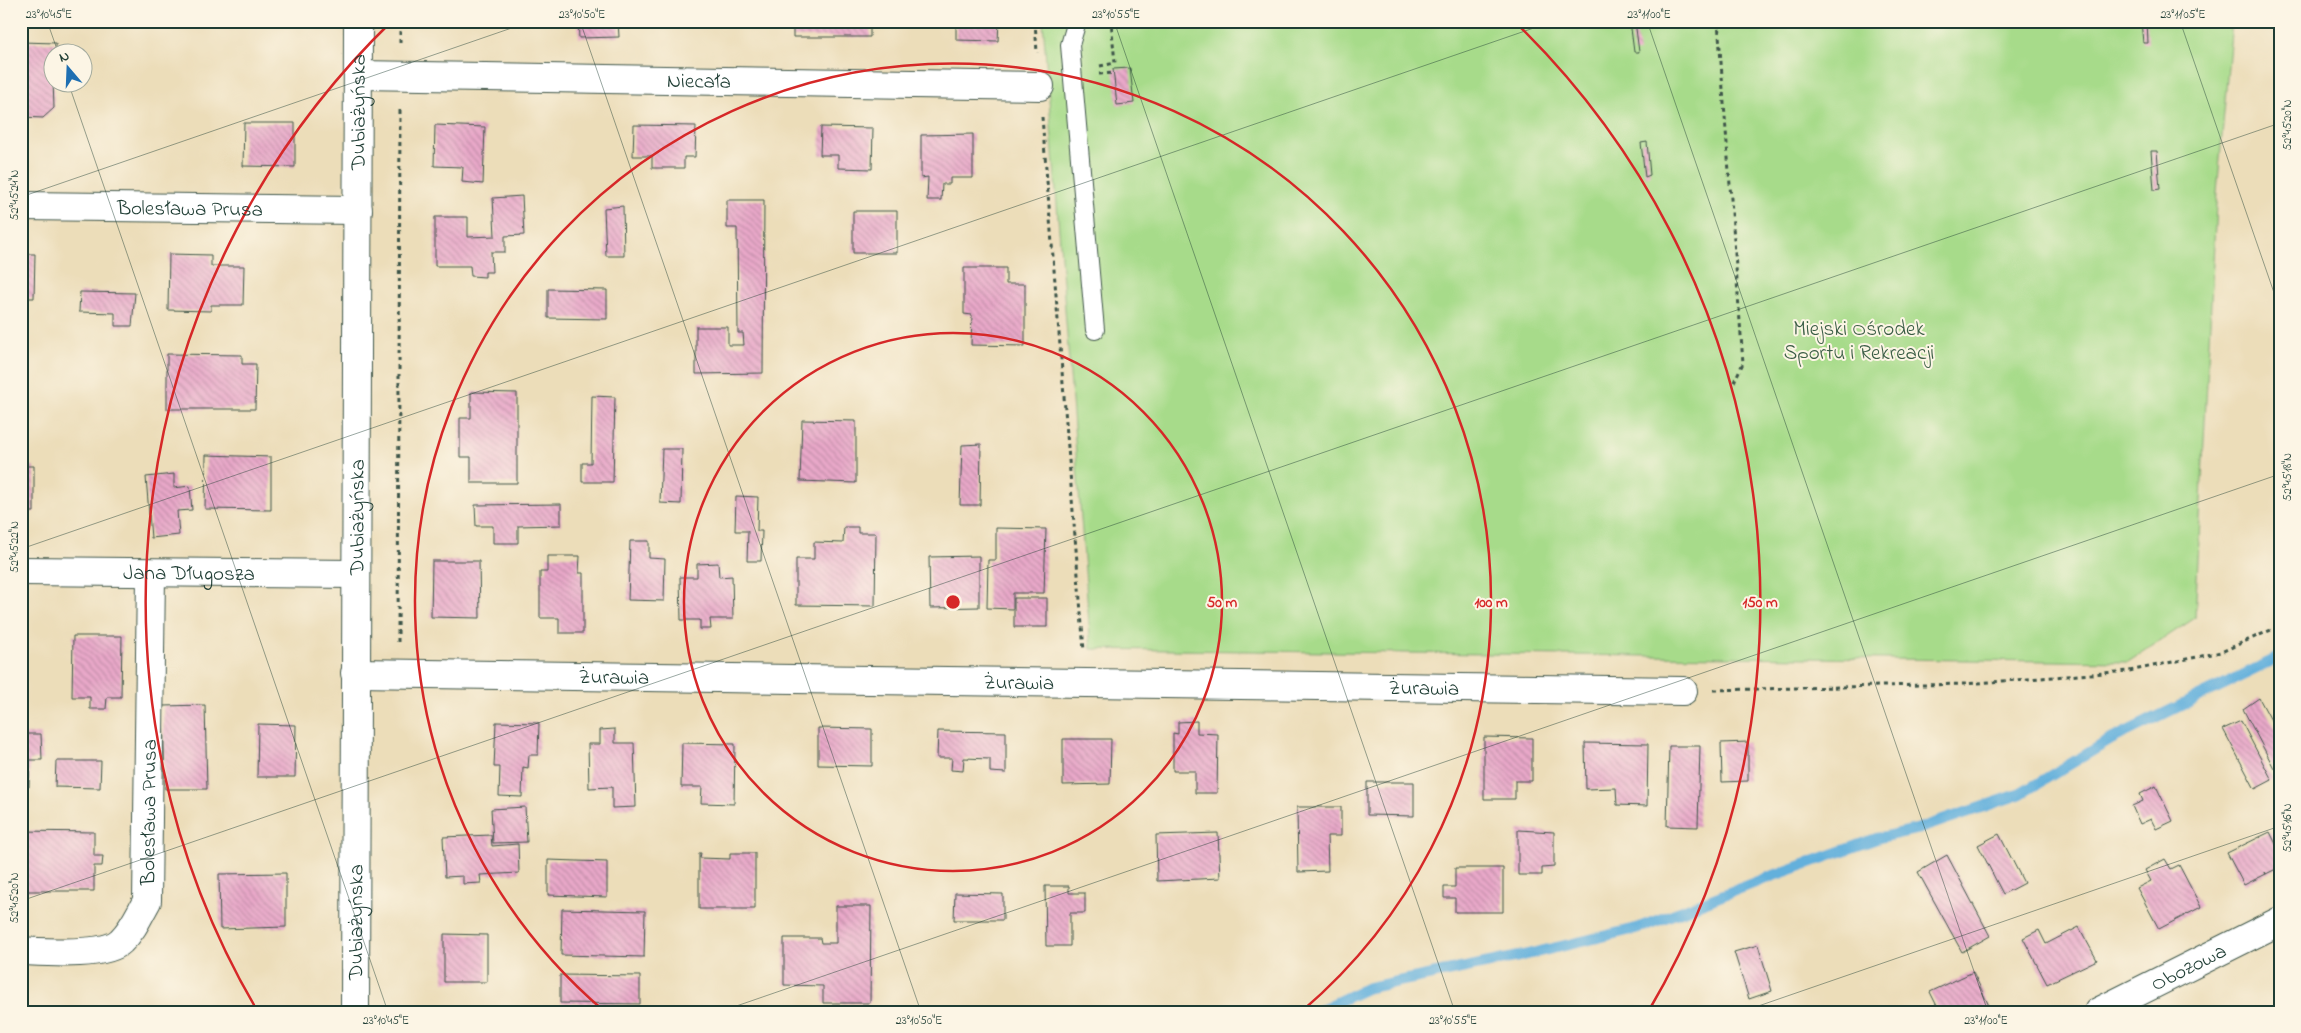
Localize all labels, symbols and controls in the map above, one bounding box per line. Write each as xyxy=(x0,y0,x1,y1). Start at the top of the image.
text: 23°10'45"E xyxy=(26,6,72,24)
text: 23°10'50"E xyxy=(559,6,605,24)
text: 23°10'55"E xyxy=(1092,6,1140,24)
text: 23°11'00"E xyxy=(1627,6,1671,24)
text: 23°11'05"E xyxy=(2160,6,2206,24)
north arrow xyxy=(42,42,92,92)
text: N xyxy=(56,46,72,69)
street label: Dubiażyńska xyxy=(345,54,377,171)
street label: Niecała xyxy=(667,67,731,98)
text: 52°45'20"N xyxy=(2279,99,2297,151)
text: 52°45'24"N xyxy=(6,170,24,220)
street label: Bolesława Prusa xyxy=(116,194,263,226)
park label: Miejski Ośrodek Sportu i Rekreacji xyxy=(1784,315,1934,369)
text: 52°45'18"N xyxy=(2279,453,2297,501)
street label: Dubiażyńska xyxy=(343,459,376,576)
text: 52°45'22"N xyxy=(6,521,24,573)
street label: Jana Długosza xyxy=(123,559,255,592)
text: 50 m xyxy=(1207,592,1238,614)
text: 100 m xyxy=(1474,592,1508,614)
text: 150 m xyxy=(1742,592,1778,614)
centre of rings xyxy=(944,593,962,611)
street label: Żurawia xyxy=(578,663,649,694)
street label: Żurawia xyxy=(983,669,1054,699)
street label: Żurawia xyxy=(1388,674,1459,705)
street label: Bolesława Prusa xyxy=(134,739,166,886)
text: 52°45'16"N xyxy=(2279,803,2297,853)
street label: Dubiażyńska xyxy=(342,864,374,981)
text: 52°45'20"N xyxy=(6,872,24,924)
street label: Obozowa xyxy=(2146,937,2232,1000)
text: 23°10'45"E xyxy=(363,1012,409,1030)
text: 23°10'50"E xyxy=(896,1012,942,1030)
text: 23°10'55"E xyxy=(1429,1012,1477,1030)
text: 23°11'00"E xyxy=(1964,1012,2008,1030)

